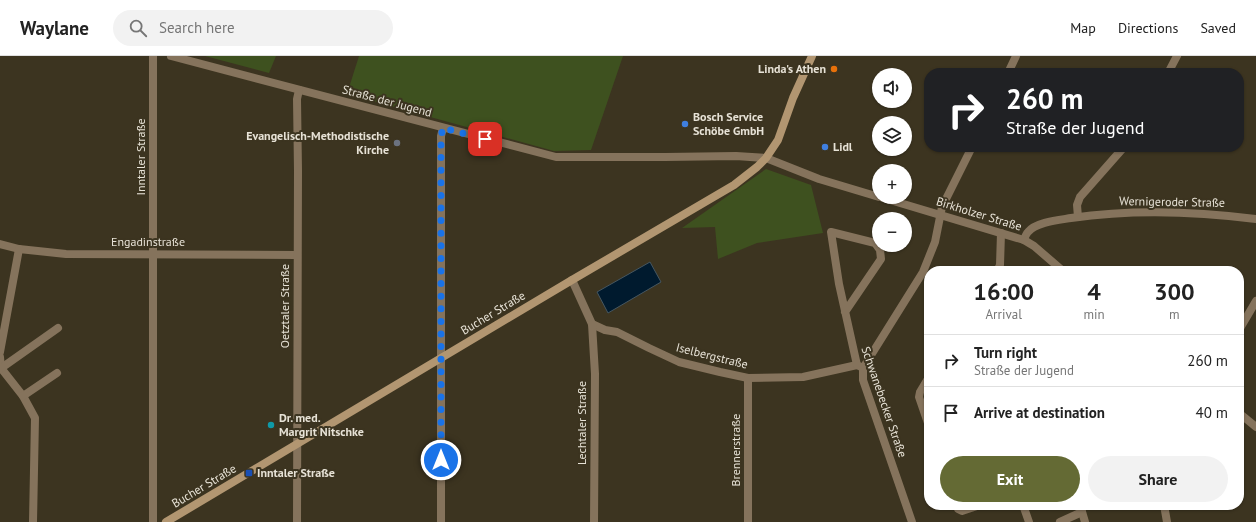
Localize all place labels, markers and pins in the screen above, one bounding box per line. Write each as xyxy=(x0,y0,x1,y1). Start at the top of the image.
place label: Linda's Athen xyxy=(758,61,826,76)
marker: Linda's Athen xyxy=(829,64,839,74)
place label: Bosch Service Schöbe GmbH xyxy=(693,109,764,138)
marker: Bosch Service Schöbe GmbH xyxy=(680,119,690,129)
pin xyxy=(468,122,502,156)
place label: Evangelisch-Methodistische Kirche xyxy=(246,128,389,157)
marker: Evangelisch-Methodistische Kirche xyxy=(392,138,402,148)
place label: Lidl xyxy=(833,139,853,154)
marker: Lidl xyxy=(820,142,830,152)
place label: Dr. med. Margrit Nitschke xyxy=(279,410,364,439)
marker: Dr. med. Margrit Nitschke xyxy=(266,420,276,430)
place label: Inntaler Straße xyxy=(257,465,335,480)
marker: Inntaler Straße xyxy=(244,468,254,478)

